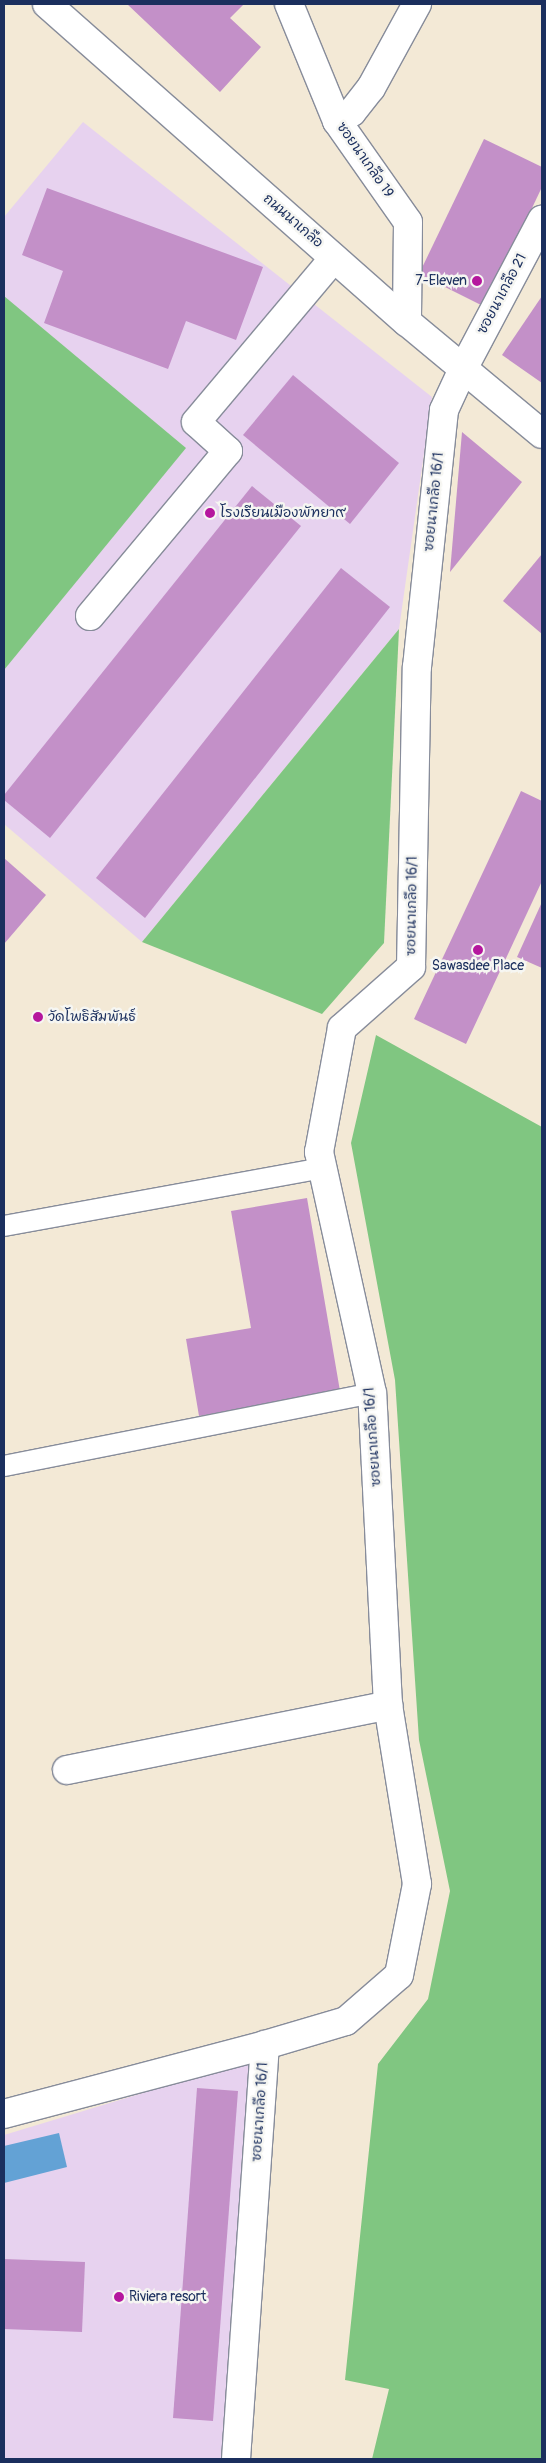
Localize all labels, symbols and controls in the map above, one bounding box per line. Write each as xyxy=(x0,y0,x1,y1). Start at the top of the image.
street label: ซอยนาเกลือ 19 xyxy=(333,119,397,201)
street label: ถนนนาเกลือ xyxy=(260,190,326,252)
street label: ซอยนาเกลือ 21 xyxy=(474,251,530,337)
place label: 7-Eleven xyxy=(415,273,467,289)
marker: 7-Eleven xyxy=(471,275,483,287)
street label: ซอยนาเกลือ 16/1 xyxy=(420,452,448,552)
place label: โรงเรียนเมืองพัทยา๙ xyxy=(220,505,345,521)
marker: โรงเรียนเมืองพัทยา๙ xyxy=(204,507,216,519)
street label: ซอยนาเกลือ 16/1 xyxy=(403,856,421,956)
marker: Sawasdee Place xyxy=(472,944,484,956)
place label: Sawasdee Place xyxy=(432,958,524,974)
place label: วัดโพธิสัมพันธ์ xyxy=(48,1009,136,1025)
marker: วัดโพธิสัมพันธ์ xyxy=(32,1011,44,1023)
street label: ซอยนาเกลือ 16/1 xyxy=(361,1387,385,1487)
street label: ซอยนาเกลือ 16/1 xyxy=(248,2062,272,2162)
place label: Riviera resort xyxy=(129,2289,206,2305)
marker: Riviera resort xyxy=(113,2291,125,2303)

